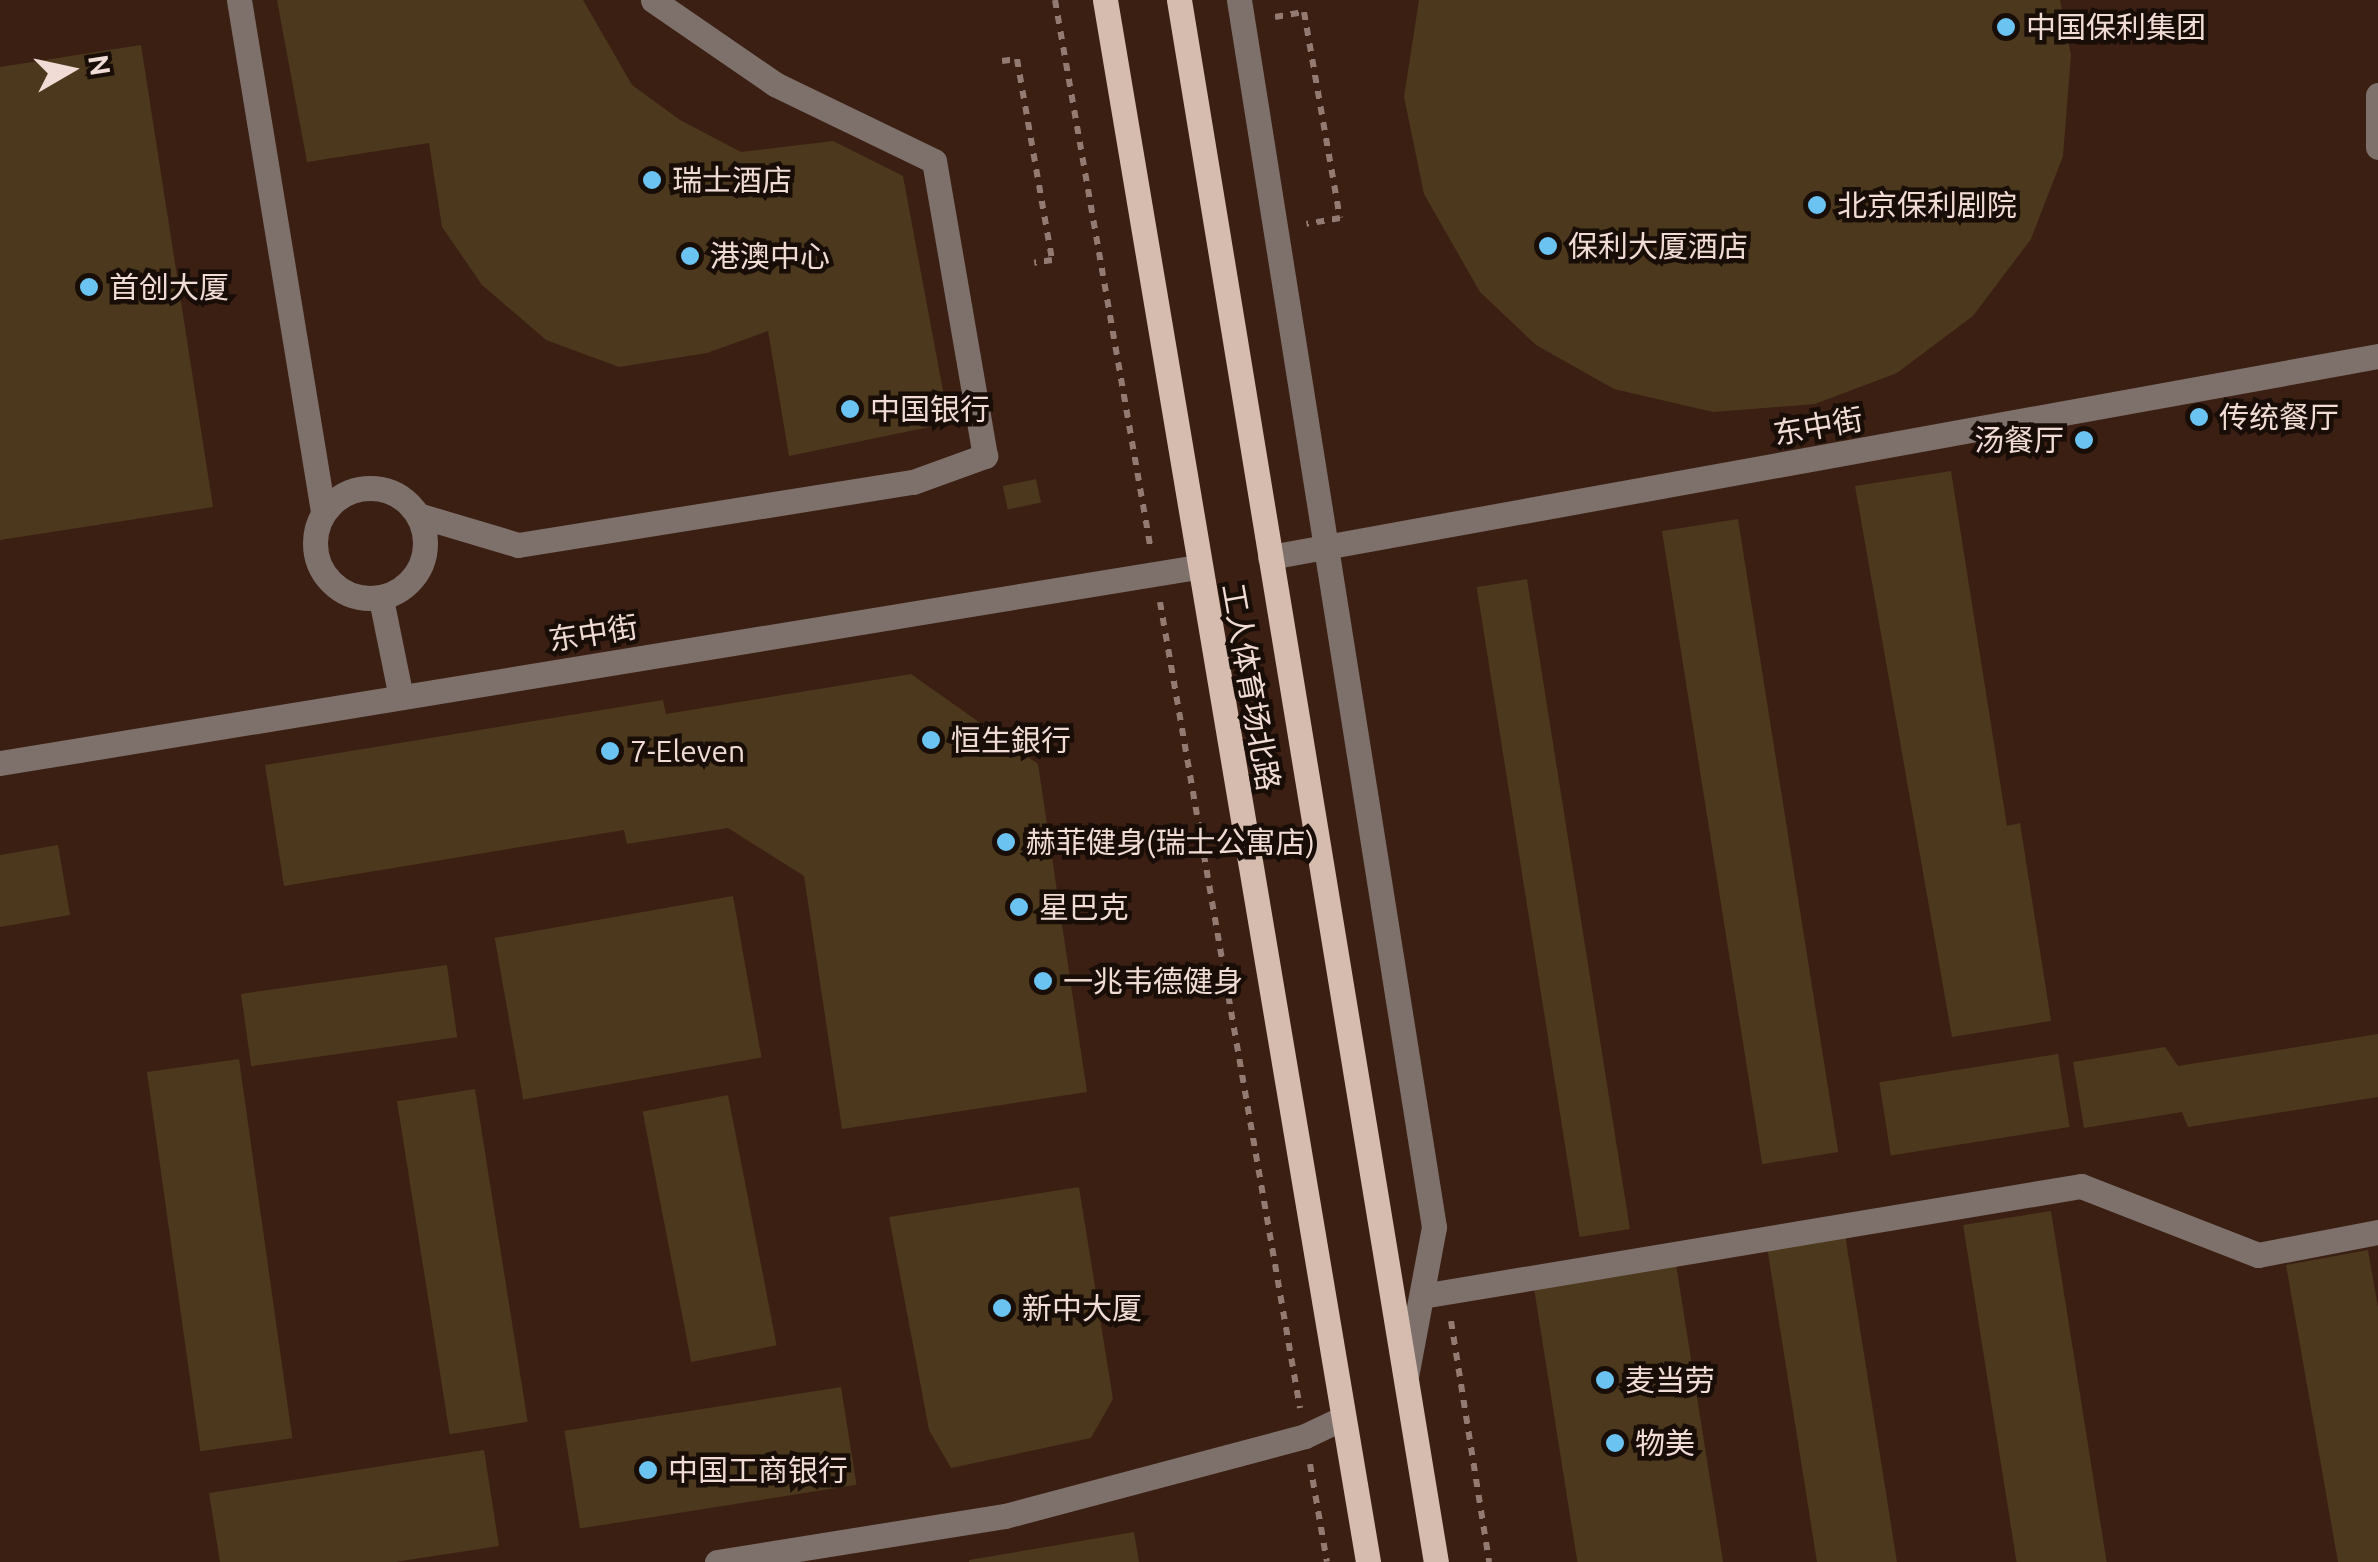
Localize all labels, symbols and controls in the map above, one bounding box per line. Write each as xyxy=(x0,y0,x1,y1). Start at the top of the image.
place label: 中国保利集团 xyxy=(2026,9,2206,45)
marker: 中国保利集团 xyxy=(1995,16,2017,38)
north arrow xyxy=(20,20,120,120)
text: N xyxy=(83,52,117,78)
place label: 瑞士酒店 xyxy=(672,162,792,198)
marker: 瑞士酒店 xyxy=(641,169,663,191)
place label: 北京保利剧院 xyxy=(1837,187,2017,223)
marker: 北京保利剧院 xyxy=(1806,194,1828,216)
place label: 保利大厦酒店 xyxy=(1568,228,1748,264)
marker: 保利大厦酒店 xyxy=(1537,235,1559,257)
place label: 港澳中心 xyxy=(710,238,830,274)
marker: 港澳中心 xyxy=(679,245,701,267)
place label: 首创大厦 xyxy=(109,269,229,305)
marker: 首创大厦 xyxy=(78,276,100,298)
place label: 中国银行 xyxy=(870,391,990,427)
marker: 中国银行 xyxy=(839,398,861,420)
place label: 传统餐厅 xyxy=(2219,399,2339,435)
street label: 东中街 xyxy=(1771,400,1865,452)
marker: 传统餐厅 xyxy=(2188,406,2210,428)
place label: 汤餐厅 xyxy=(1974,422,2064,458)
marker: 汤餐厅 xyxy=(2073,429,2095,451)
street label: 工人体育场北路 xyxy=(1215,580,1287,794)
street label: 东中街 xyxy=(546,608,640,658)
place label: 恒生銀行 xyxy=(951,722,1071,758)
marker: 恒生銀行 xyxy=(920,729,942,751)
place label: 7-Eleven xyxy=(630,733,745,769)
marker: 7-Eleven xyxy=(599,740,621,762)
place label: 赫菲健身(瑞士公寓店) xyxy=(1026,824,1315,860)
marker: 赫菲健身(瑞士公寓店) xyxy=(995,831,1017,853)
place label: 星巴克 xyxy=(1039,889,1129,925)
marker: 星巴克 xyxy=(1008,896,1030,918)
place label: 一兆韦德健身 xyxy=(1063,963,1243,999)
marker: 一兆韦德健身 xyxy=(1032,970,1054,992)
place label: 新中大厦 xyxy=(1022,1290,1142,1326)
marker: 新中大厦 xyxy=(991,1297,1013,1319)
place label: 麦当劳 xyxy=(1625,1362,1715,1398)
marker: 麦当劳 xyxy=(1594,1369,1616,1391)
place label: 物美 xyxy=(1635,1425,1695,1461)
marker: 物美 xyxy=(1604,1432,1626,1454)
place label: 中国工商银行 xyxy=(668,1452,848,1488)
marker: 中国工商银行 xyxy=(637,1459,659,1481)

